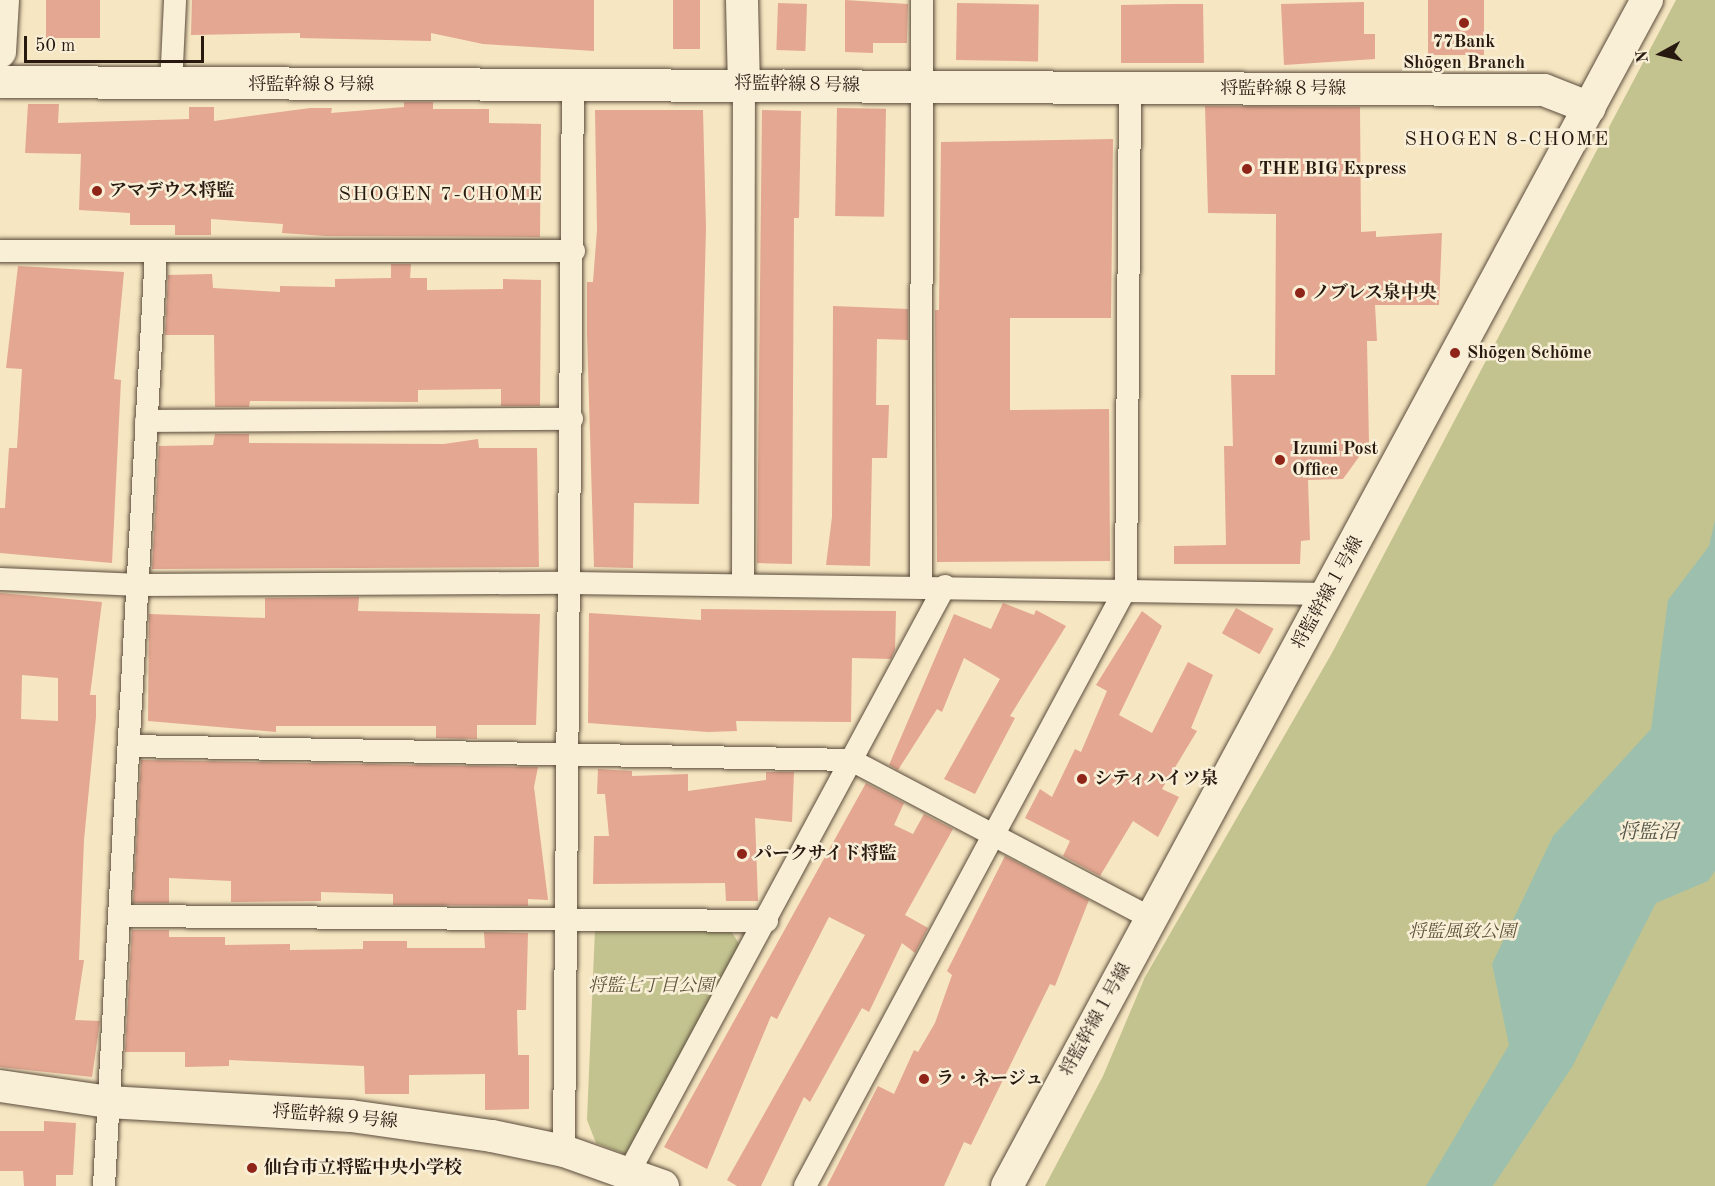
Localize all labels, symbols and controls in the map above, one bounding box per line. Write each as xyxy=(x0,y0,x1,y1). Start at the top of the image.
marker: 77Bank Shōgen Branch xyxy=(1457,16,1471,30)
scale bar xyxy=(27,24,207,62)
north arrow xyxy=(1631,24,1691,84)
place label: 77Bank Shōgen Branch xyxy=(1403,32,1525,74)
text: 50 m xyxy=(35,37,75,55)
text: N xyxy=(1634,49,1652,64)
street label: 将監幹線８号線 xyxy=(734,73,860,97)
street label: 将監幹線８号線 xyxy=(248,74,374,96)
street label: 将監幹線８号線 xyxy=(1220,78,1346,100)
district label: SHOGEN 8-CHOME xyxy=(1404,128,1610,152)
place label: THE BIG Express xyxy=(1259,158,1406,180)
marker: THE BIG Express xyxy=(1240,162,1254,176)
place label: アマデウス将監 xyxy=(109,180,235,202)
district label: SHOGEN 7-CHOME xyxy=(338,183,544,207)
marker: アマデウス将監 xyxy=(90,184,104,198)
place label: ノブレス泉中央 xyxy=(1312,282,1438,304)
marker: ノブレス泉中央 xyxy=(1293,286,1307,300)
place label: Shōgen 8chōme xyxy=(1467,342,1592,364)
marker: Shōgen 8chōme xyxy=(1448,346,1462,360)
place label: Izumi Post Office xyxy=(1292,439,1378,482)
marker: Izumi Post Office xyxy=(1273,453,1287,467)
street label: 将監幹線１号線 xyxy=(1288,533,1368,653)
place label: シティハイツ泉 xyxy=(1094,768,1220,790)
marker: シティハイツ泉 xyxy=(1075,772,1089,786)
water label: 将監沼 xyxy=(1618,821,1678,845)
place label: パークサイド将監 xyxy=(754,843,898,865)
marker: パークサイド将監 xyxy=(735,847,749,861)
park label: 将監風致公園 xyxy=(1408,921,1516,943)
street label: 将監幹線１号線 xyxy=(1056,960,1136,1080)
park label: 将監七丁目公園 xyxy=(588,975,714,997)
place label: ラ・ネージュ xyxy=(936,1068,1044,1090)
marker: ラ・ネージュ xyxy=(917,1072,931,1086)
street label: 将監幹線９号線 xyxy=(271,1101,399,1133)
place label: 仙台市立将監中央小学校 xyxy=(264,1157,462,1179)
marker: 仙台市立将監中央小学校 xyxy=(245,1161,259,1175)

